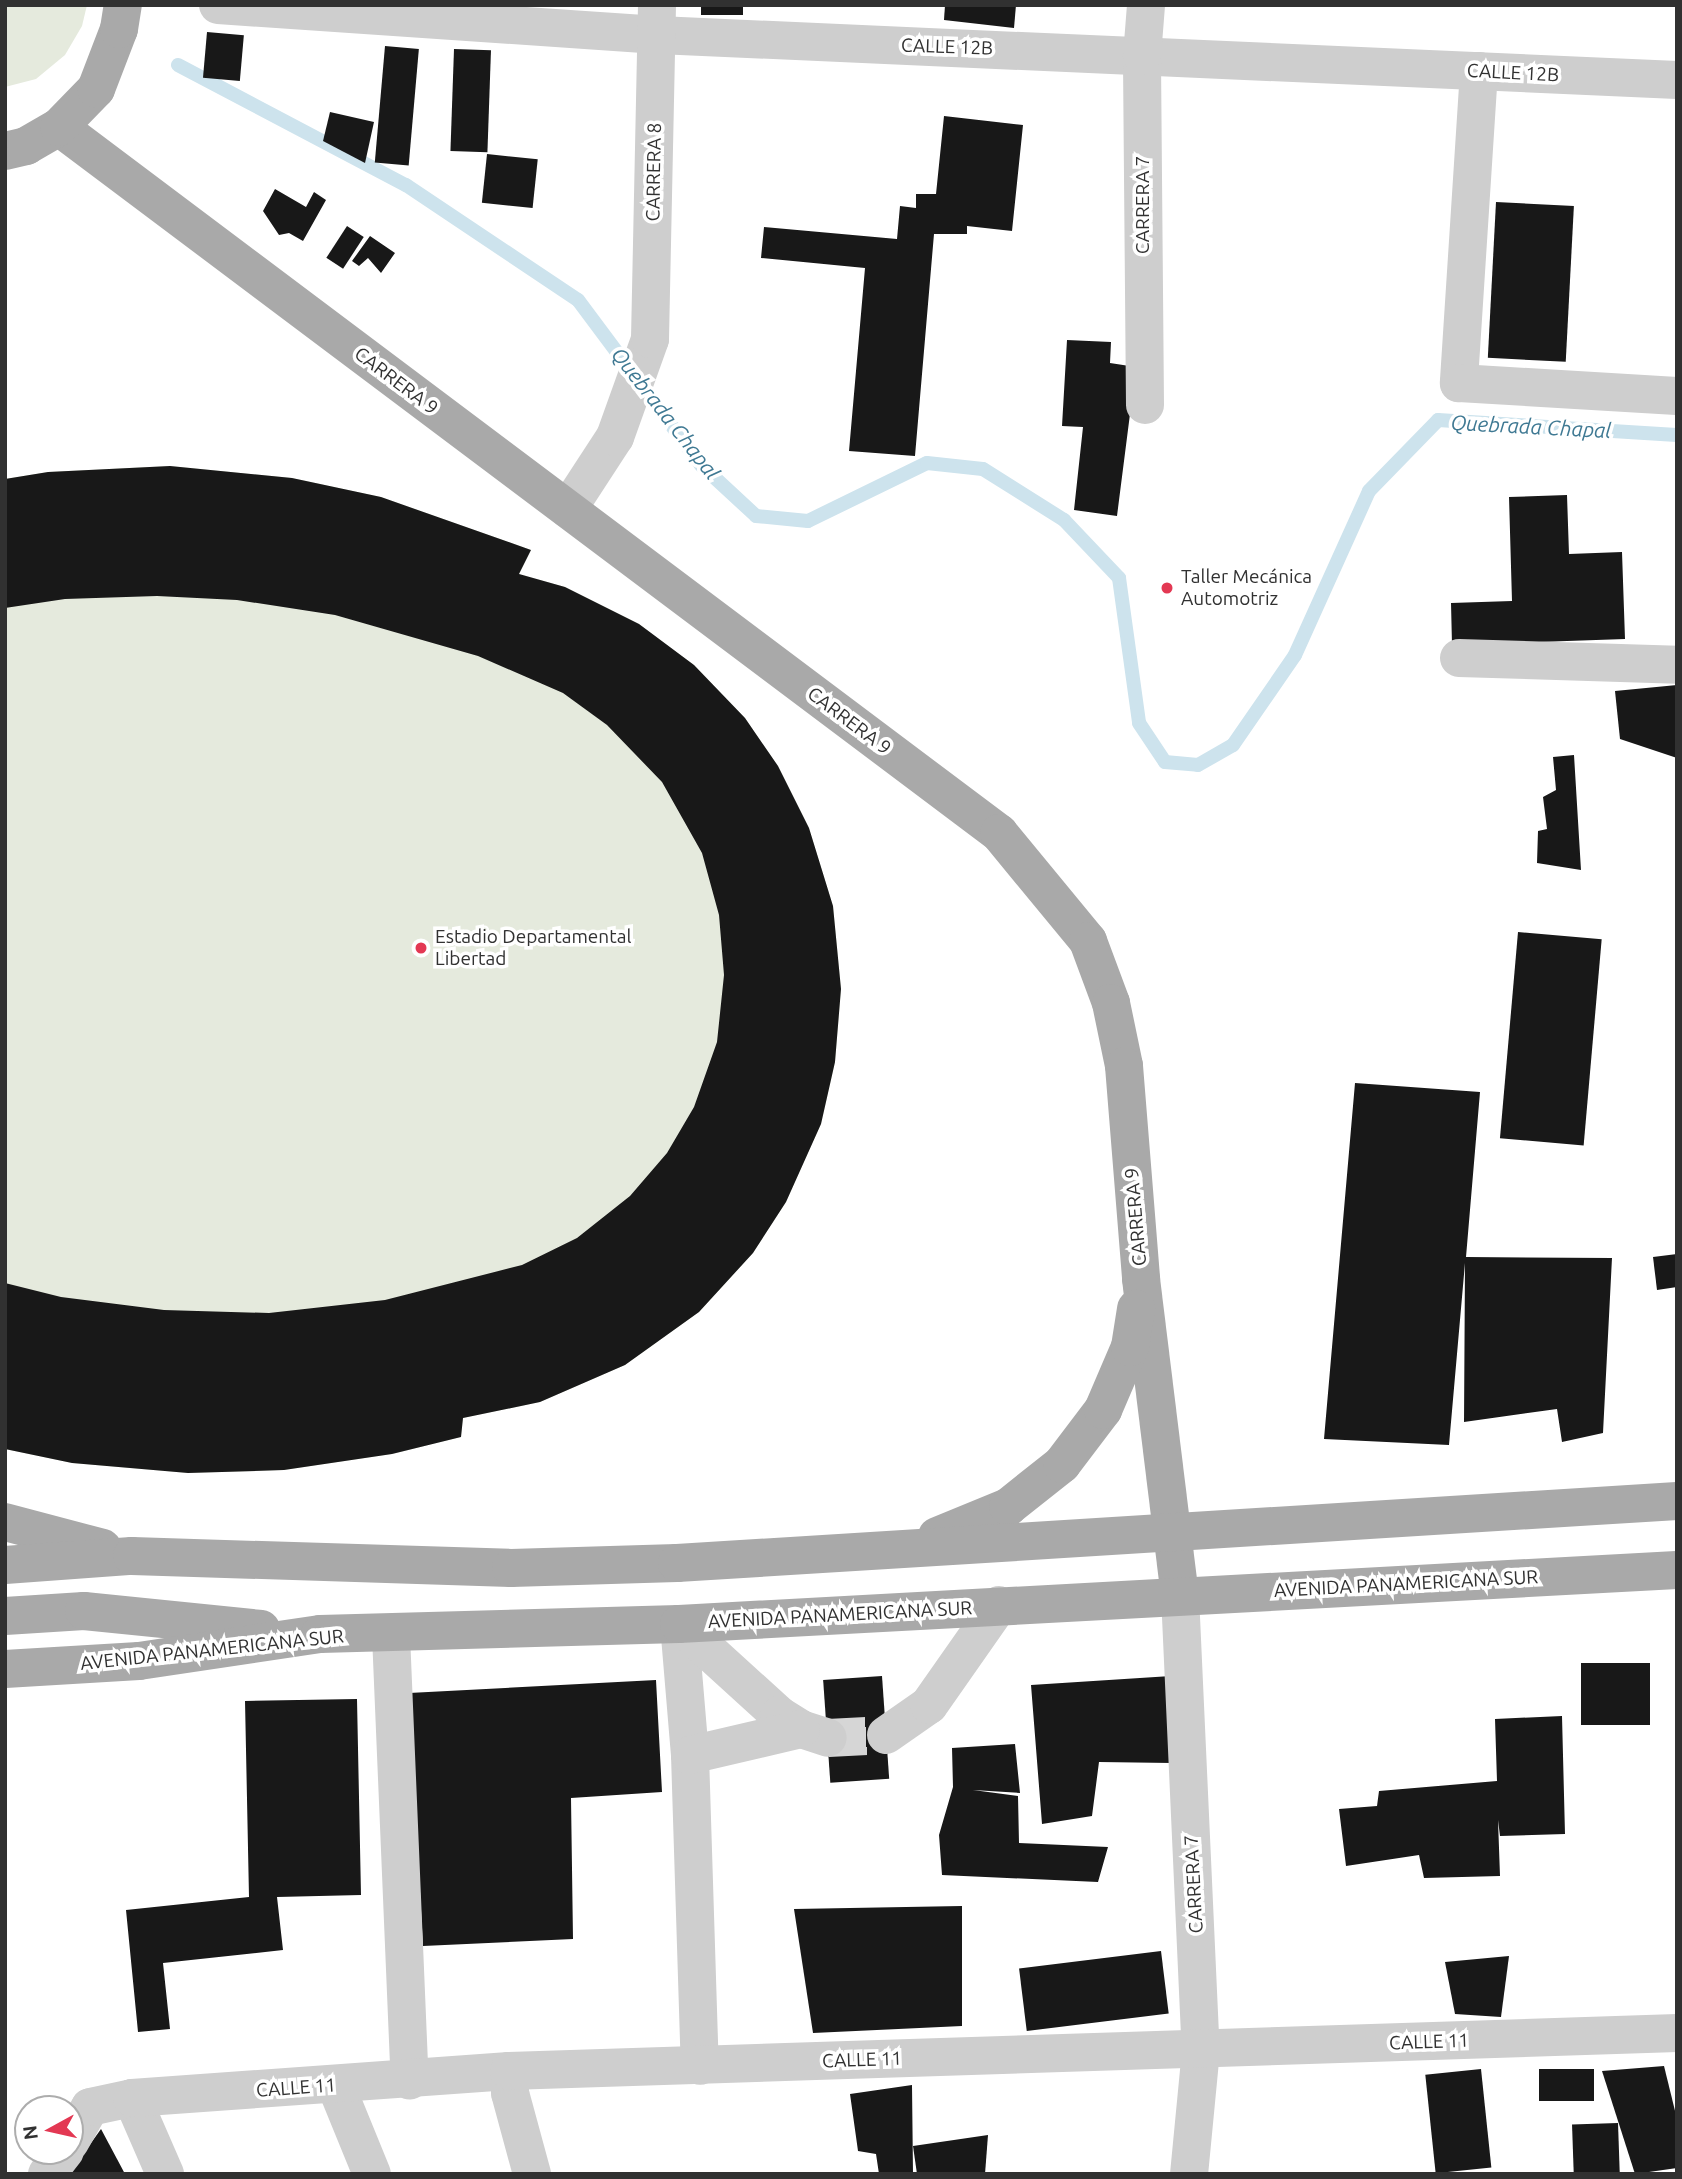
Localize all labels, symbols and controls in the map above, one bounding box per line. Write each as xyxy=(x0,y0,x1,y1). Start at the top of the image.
street label: CALLE 12B xyxy=(900,34,994,60)
street label: CALLE 12B xyxy=(1466,59,1560,87)
street label: CARRERA 8 xyxy=(642,123,666,221)
street label: CARRERA 7 xyxy=(1132,156,1154,254)
street label: CARRERA 9 xyxy=(350,342,442,420)
water label: Quebrada Chapal xyxy=(606,342,726,484)
water label: Quebrada Chapal xyxy=(1450,409,1612,443)
place label: Taller Mecánica Automotriz xyxy=(1181,566,1312,610)
marker: Taller Mecánica Automotriz xyxy=(1159,580,1175,596)
street label: CARRERA 9 xyxy=(803,682,895,760)
place label: Estadio Departamental Libertad xyxy=(435,926,631,970)
marker: Estadio Departamental Libertad xyxy=(413,940,429,956)
street label: CARRERA 9 xyxy=(1120,1167,1152,1267)
street label: AVENIDA PANAMERICANA SUR xyxy=(1273,1566,1539,1602)
street label: AVENIDA PANAMERICANA SUR xyxy=(707,1597,973,1633)
street label: AVENIDA PANAMERICANA SUR xyxy=(79,1625,345,1675)
street label: CARRERA 7 xyxy=(1180,1834,1208,1934)
street label: CALLE 11 xyxy=(1389,2029,1469,2055)
street label: CALLE 11 xyxy=(822,2047,902,2073)
street label: CALLE 11 xyxy=(255,2074,337,2102)
north arrow xyxy=(14,2095,84,2165)
text: N xyxy=(18,2124,42,2141)

